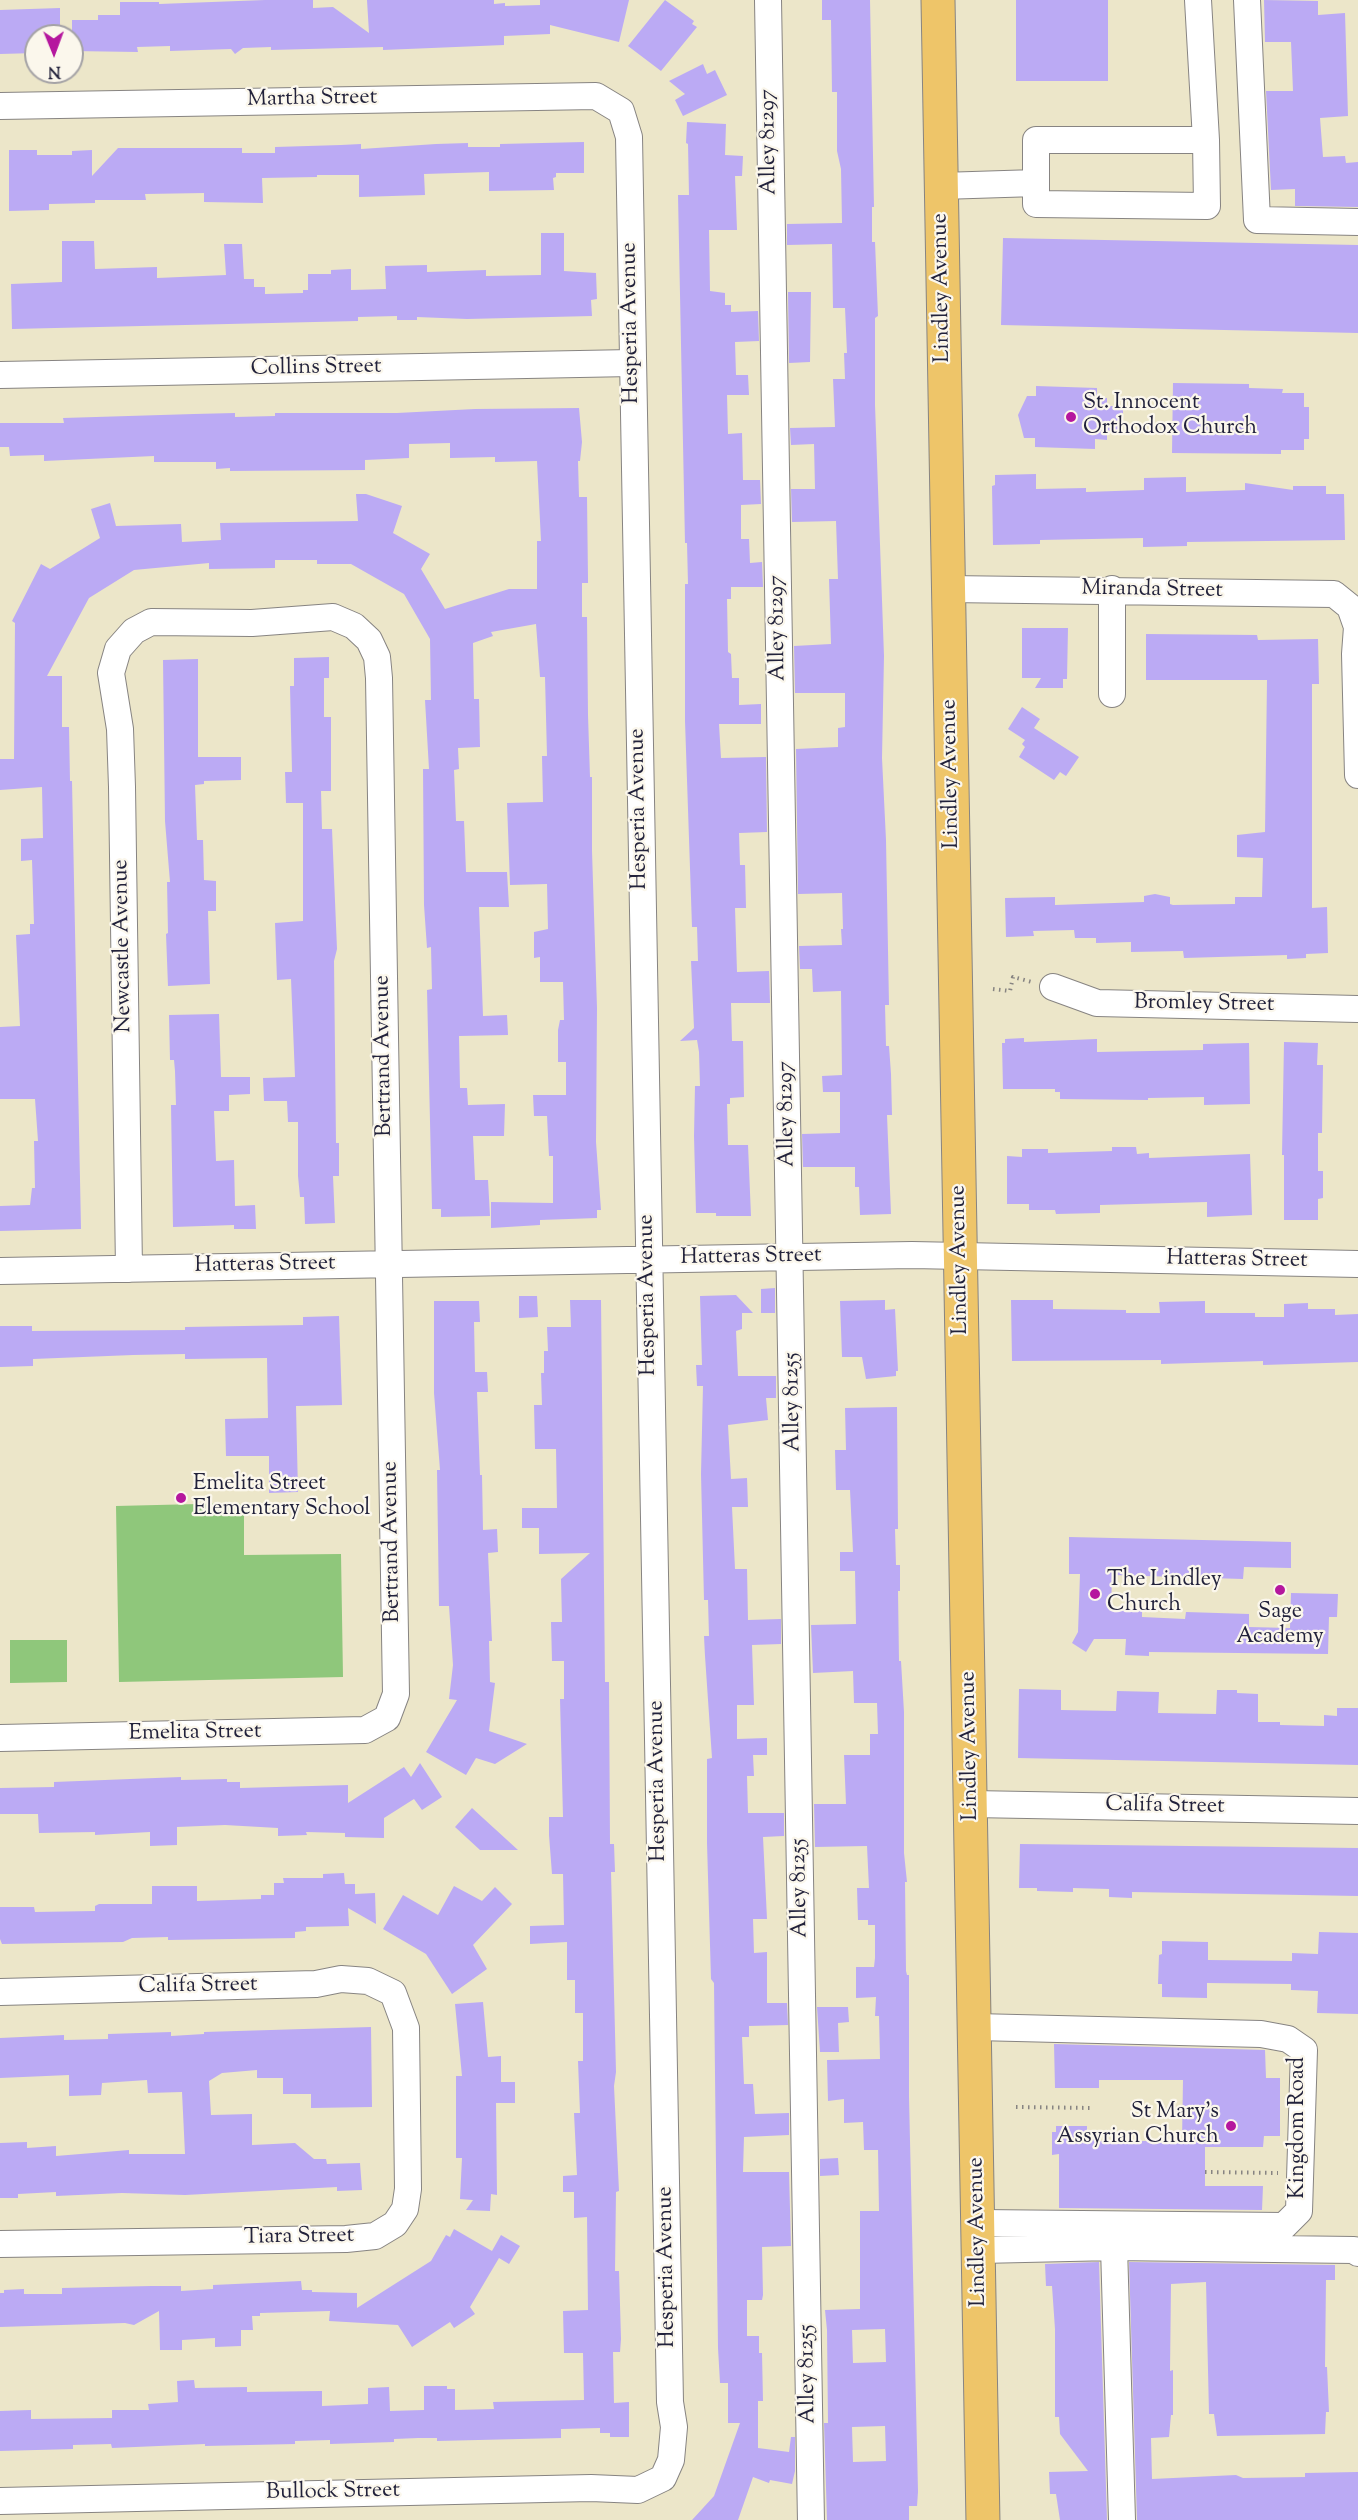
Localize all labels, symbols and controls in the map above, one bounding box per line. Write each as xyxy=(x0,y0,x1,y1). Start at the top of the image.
north arrow xyxy=(24,24,84,84)
text: N xyxy=(48,59,61,82)
street label: Martha Street xyxy=(247,86,377,114)
street label: Alley 81297 xyxy=(756,89,784,195)
street label: Lindley Avenue xyxy=(928,213,958,363)
street label: Hesperia Avenue xyxy=(617,242,647,404)
street label: Collins Street xyxy=(250,355,382,383)
place label: St. Innocent Orthodox Church xyxy=(1083,391,1257,442)
marker: St. Innocent Orthodox Church xyxy=(1064,410,1078,424)
street label: Alley 81297 xyxy=(765,575,793,681)
street label: Miranda Street xyxy=(1081,577,1223,605)
street label: Lindley Avenue xyxy=(937,699,967,849)
street label: Hesperia Avenue xyxy=(625,728,655,890)
street label: Newcastle Avenue xyxy=(109,859,139,1033)
street label: Bertrand Avenue xyxy=(370,975,400,1137)
street label: Bromley Street xyxy=(1133,991,1275,1019)
street label: Alley 81297 xyxy=(774,1061,802,1167)
street label: Lindley Avenue xyxy=(946,1185,976,1335)
street label: Hesperia Avenue xyxy=(634,1214,664,1376)
street label: Hatteras Street xyxy=(680,1244,822,1272)
street label: Hatteras Street xyxy=(1166,1247,1308,1275)
street label: Hatteras Street xyxy=(194,1252,336,1280)
street label: Alley 81255 xyxy=(780,1352,808,1452)
street label: Bertrand Avenue xyxy=(378,1461,408,1623)
place label: Emelita Street Elementary School xyxy=(193,1472,370,1524)
marker: Emelita Street Elementary School xyxy=(174,1491,188,1505)
place label: The Lindley Church xyxy=(1107,1568,1222,1620)
marker: Sage Academy xyxy=(1273,1583,1287,1597)
marker: The Lindley Church xyxy=(1088,1587,1102,1601)
place label: Sage Academy xyxy=(1236,1600,1324,1652)
street label: Lindley Avenue xyxy=(956,1671,986,1821)
street label: Hesperia Avenue xyxy=(644,1700,674,1862)
street label: Emelita Street xyxy=(128,1720,262,1748)
street label: Califa Street xyxy=(1105,1793,1225,1821)
street label: Alley 81255 xyxy=(787,1838,815,1938)
street label: Califa Street xyxy=(138,1973,258,2001)
street label: Kingdom Road xyxy=(1286,2057,1312,2199)
place label: St Mary's Assyrian Church xyxy=(1056,2100,1219,2152)
marker: St Mary's Assyrian Church xyxy=(1224,2119,1238,2133)
street label: Lindley Avenue xyxy=(964,2157,994,2307)
street label: Hesperia Avenue xyxy=(653,2186,683,2348)
street label: Tiara Street xyxy=(244,2224,354,2252)
street label: Alley 81255 xyxy=(795,2324,823,2424)
street label: Bullock Street xyxy=(266,2479,400,2507)

